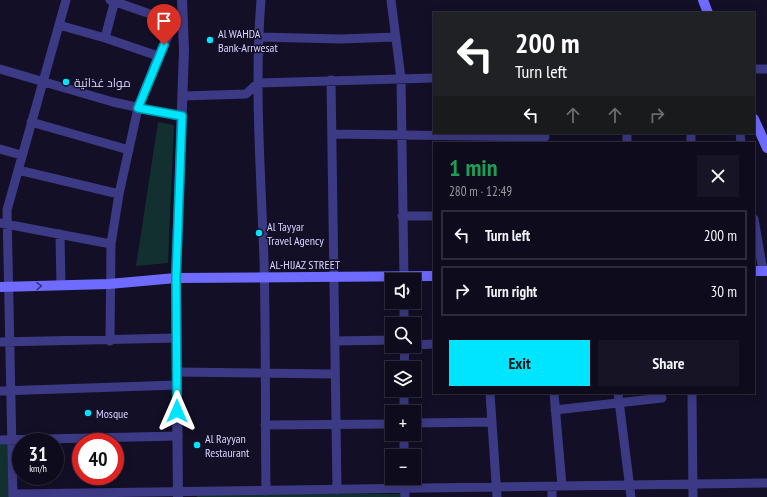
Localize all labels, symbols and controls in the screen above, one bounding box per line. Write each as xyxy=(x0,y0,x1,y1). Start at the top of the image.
pin xyxy=(147,4,181,45)
icon: arrive xyxy=(153,10,175,32)
text: 200 m xyxy=(515,24,579,61)
place label: Al WAHDA Bank-Arrwesat xyxy=(218,26,278,55)
icon: left xyxy=(449,28,501,80)
marker: Al WAHDA Bank-Arrwesat xyxy=(205,35,215,45)
text: Turn left xyxy=(515,60,567,83)
place label: مواد غذائية xyxy=(74,75,131,90)
marker: مواد غذائية xyxy=(61,77,71,87)
icon: left xyxy=(520,104,542,126)
icon: ahead xyxy=(562,104,584,126)
icon: ahead xyxy=(604,104,626,126)
icon: right xyxy=(646,104,668,126)
text: 1 min xyxy=(449,152,497,183)
button: close xyxy=(697,155,739,197)
text: 280 m · 12:49 xyxy=(449,183,512,200)
place label: Al Tayyar Travel Agency xyxy=(267,219,324,248)
icon: left xyxy=(451,224,473,246)
text: Turn left xyxy=(485,226,530,245)
text: 200 m xyxy=(704,226,737,245)
marker: Al Tayyar Travel Agency xyxy=(254,228,264,238)
street label: AL-HIJAZ STREET xyxy=(270,257,341,272)
map controls xyxy=(385,273,421,485)
button: sound xyxy=(385,273,421,309)
icon: right xyxy=(451,280,473,302)
one-way arrow xyxy=(36,282,42,290)
text: Turn right xyxy=(485,282,537,301)
text: 30 m xyxy=(711,282,737,301)
button: search xyxy=(385,317,421,353)
button: Exit xyxy=(449,340,590,386)
button: Share xyxy=(598,340,739,386)
button: layers xyxy=(385,361,421,397)
position arrow xyxy=(156,390,198,432)
button: + xyxy=(385,405,421,441)
place label: Mosque xyxy=(96,406,128,421)
marker: Mosque xyxy=(83,408,93,418)
place label: Al Rayyan Restaurant xyxy=(205,431,250,460)
speed limit sign: 40 xyxy=(72,433,124,485)
marker: Al Rayyan Restaurant xyxy=(192,440,202,450)
text: 31 xyxy=(28,441,48,467)
button: − xyxy=(385,449,421,485)
text: km/h xyxy=(29,462,47,475)

